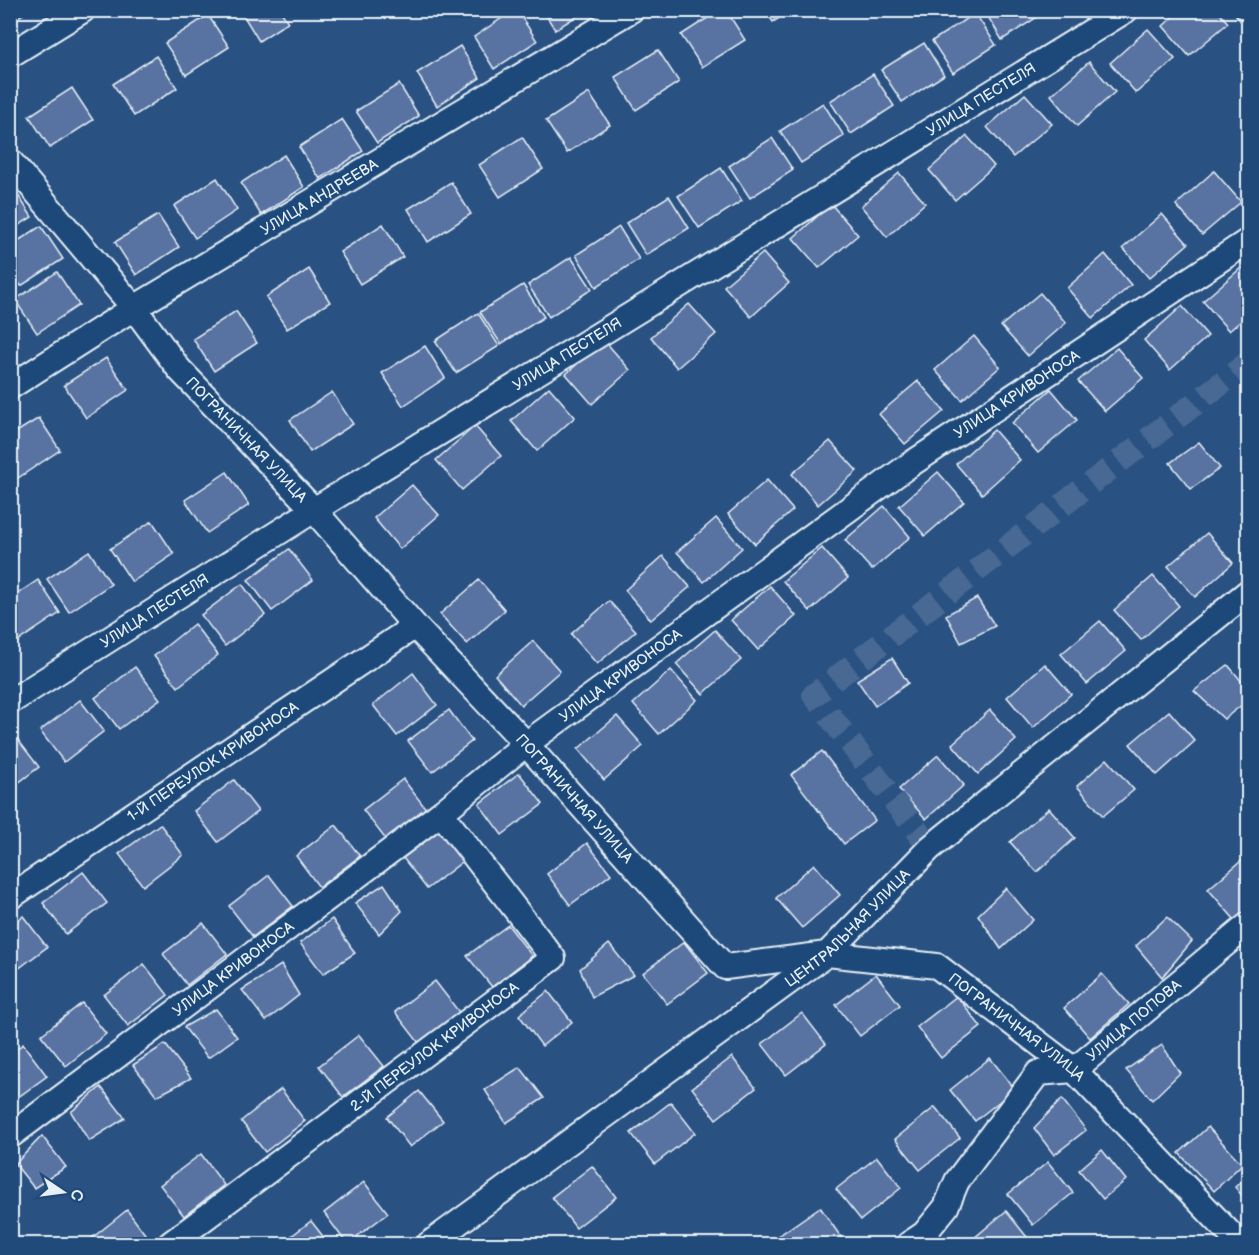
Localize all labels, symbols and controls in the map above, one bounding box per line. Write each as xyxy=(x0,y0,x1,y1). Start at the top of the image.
street label: УЛИЦА ПЕСТЕЛЯ xyxy=(923,58,1039,140)
street label: УЛИЦА АНДРЕЕВА xyxy=(257,154,382,239)
street label: УЛИЦА ПЕСТЕЛЯ xyxy=(509,313,625,395)
street label: УЛИЦА КРИВОНОСА xyxy=(950,345,1084,442)
street label: ПОГРАНИЧНАЯ УЛИЦА xyxy=(182,373,312,507)
street label: УЛИЦА ПЕСТЕЛЯ xyxy=(97,569,212,652)
street label: УЛИЦА КРИВОНОСА xyxy=(556,624,686,726)
street label: 1-Й ПЕРЕУЛОК КРИВОНОСА xyxy=(123,697,303,825)
street label: ПОГРАНИЧНАЯ УЛИЦА xyxy=(512,730,638,868)
street label: ЦЕНТРАЛЬНАЯ УЛИЦА xyxy=(781,864,915,991)
street label: УЛИЦА КРИВОНОСА xyxy=(169,917,298,1020)
street label: ПОГРАНИЧНАЯ УЛИЦА xyxy=(945,969,1090,1086)
street label: УЛИЦА ПОПОВА xyxy=(1082,975,1186,1065)
street label: 2-Й ПЕРЕУЛОК КРИВОНОСА xyxy=(346,977,523,1116)
north arrow xyxy=(33,1162,93,1222)
text: С xyxy=(66,1187,87,1203)

